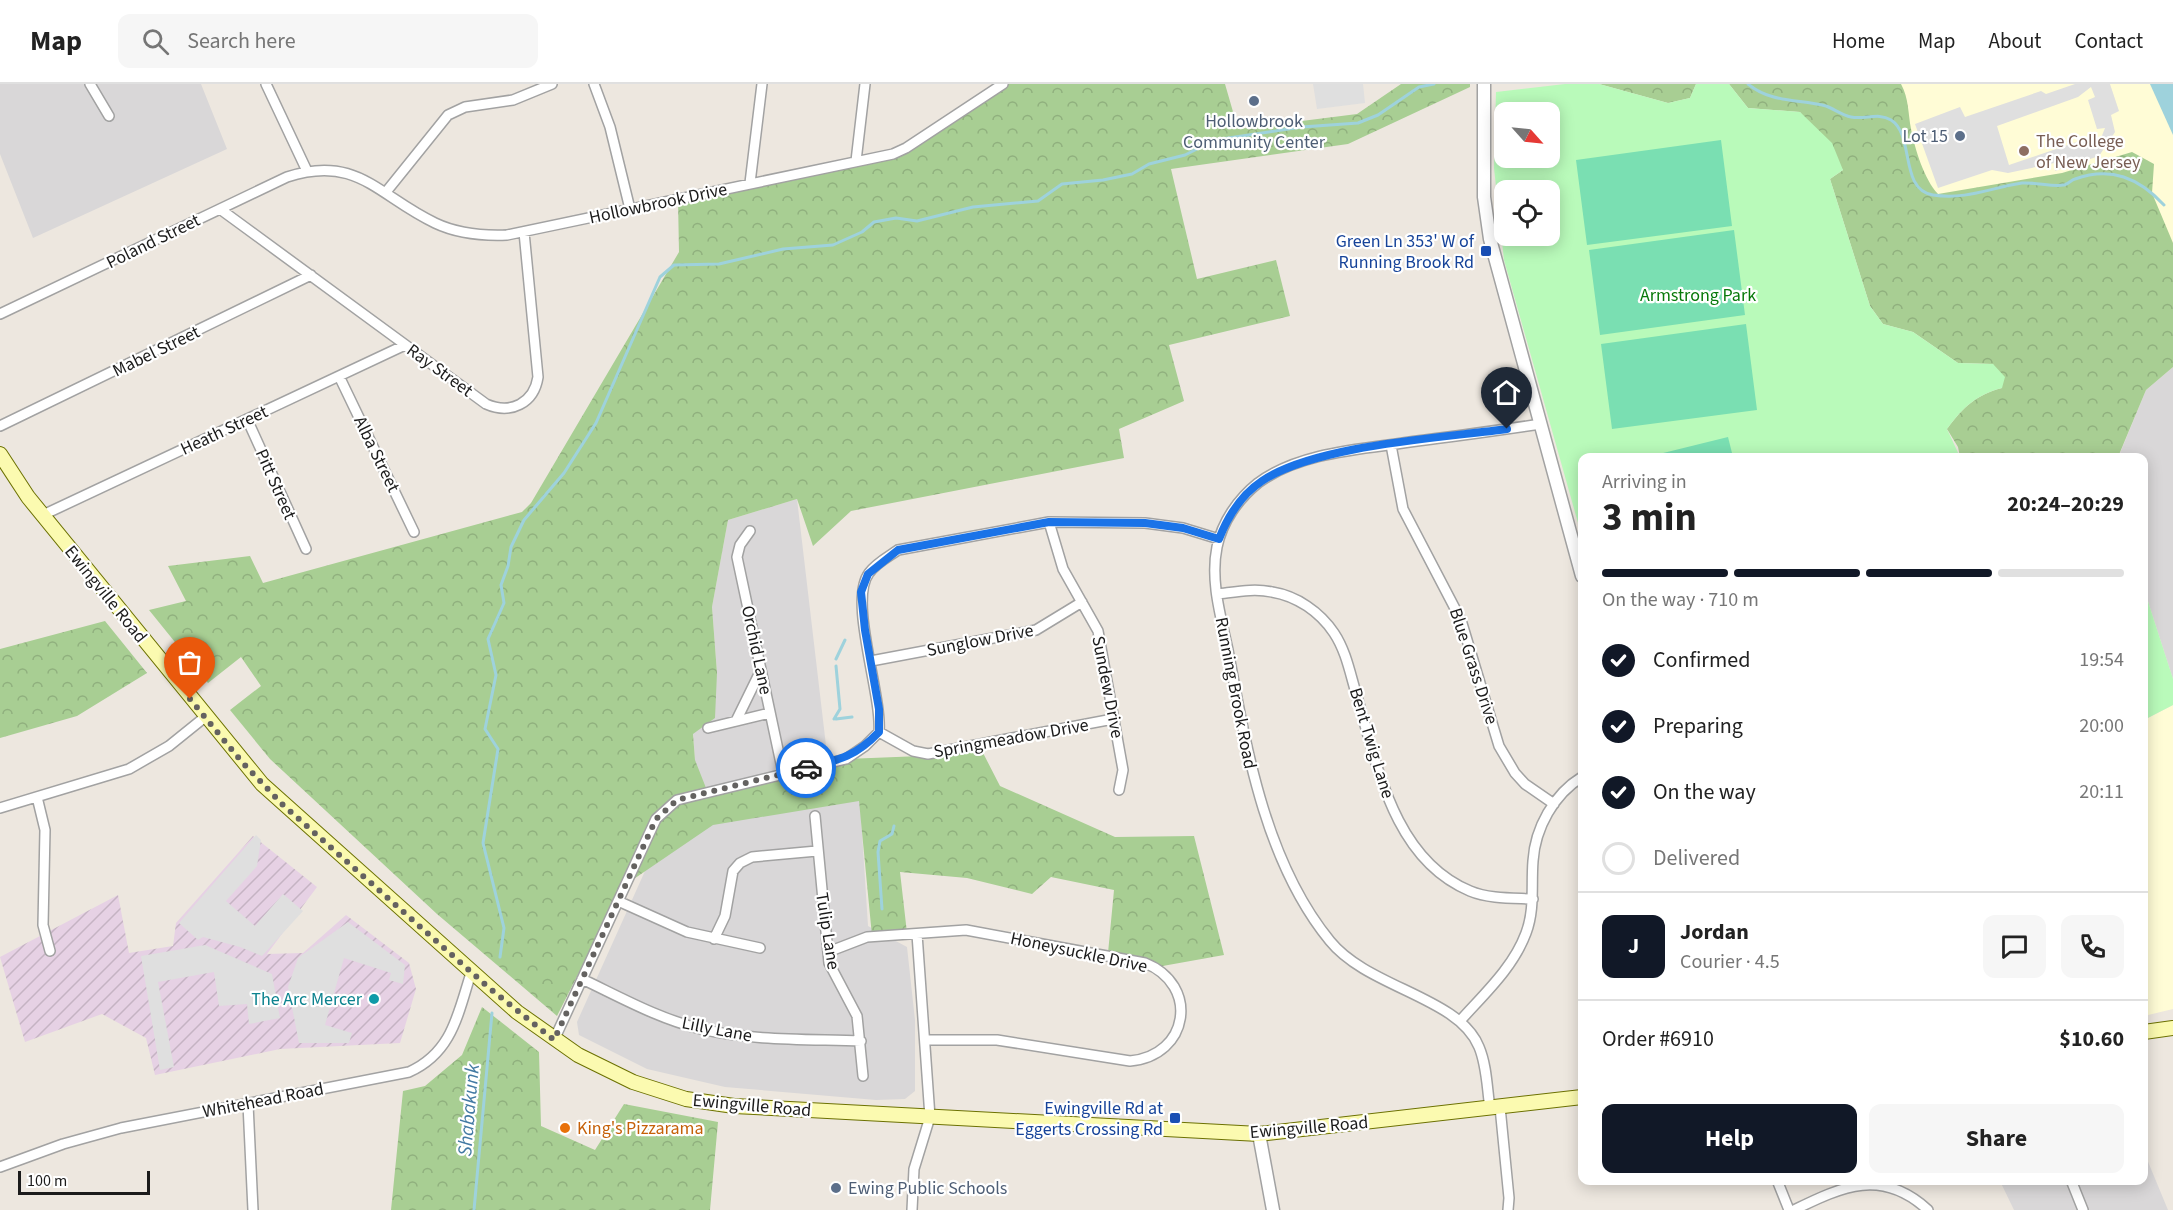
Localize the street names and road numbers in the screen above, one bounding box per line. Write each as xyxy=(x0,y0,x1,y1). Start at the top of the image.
street label: Hollowbrook Drive xyxy=(587,177,729,230)
street label: Poland Street xyxy=(102,208,204,275)
street label: Mabel Street xyxy=(108,320,204,383)
street label: Ray Street xyxy=(401,338,478,403)
street label: Heath Street xyxy=(176,399,272,462)
street label: Alba Street xyxy=(347,412,406,496)
street label: Pitt Street xyxy=(249,445,302,524)
street label: Ewingville Road xyxy=(58,540,153,648)
street label: Orchid Lane xyxy=(735,603,778,697)
street label: Blue Grass Drive xyxy=(1443,605,1504,728)
street label: Running Brook Road xyxy=(1209,615,1262,771)
street label: Sunglow Drive xyxy=(925,618,1036,663)
street label: Sundew Drive xyxy=(1085,634,1130,740)
street label: Bent Twig Lane xyxy=(1343,685,1400,802)
street label: Springmeadow Drive xyxy=(932,713,1091,764)
street label: Tulip Lane xyxy=(809,891,846,972)
street label: Honeysuckle Drive xyxy=(1008,926,1150,979)
street label: Lilly Lane xyxy=(680,1010,754,1049)
street label: Whitehead Road xyxy=(200,1076,326,1124)
street label: Ewingville Road xyxy=(692,1088,812,1123)
street label: Ewingville Road xyxy=(1249,1110,1369,1145)

